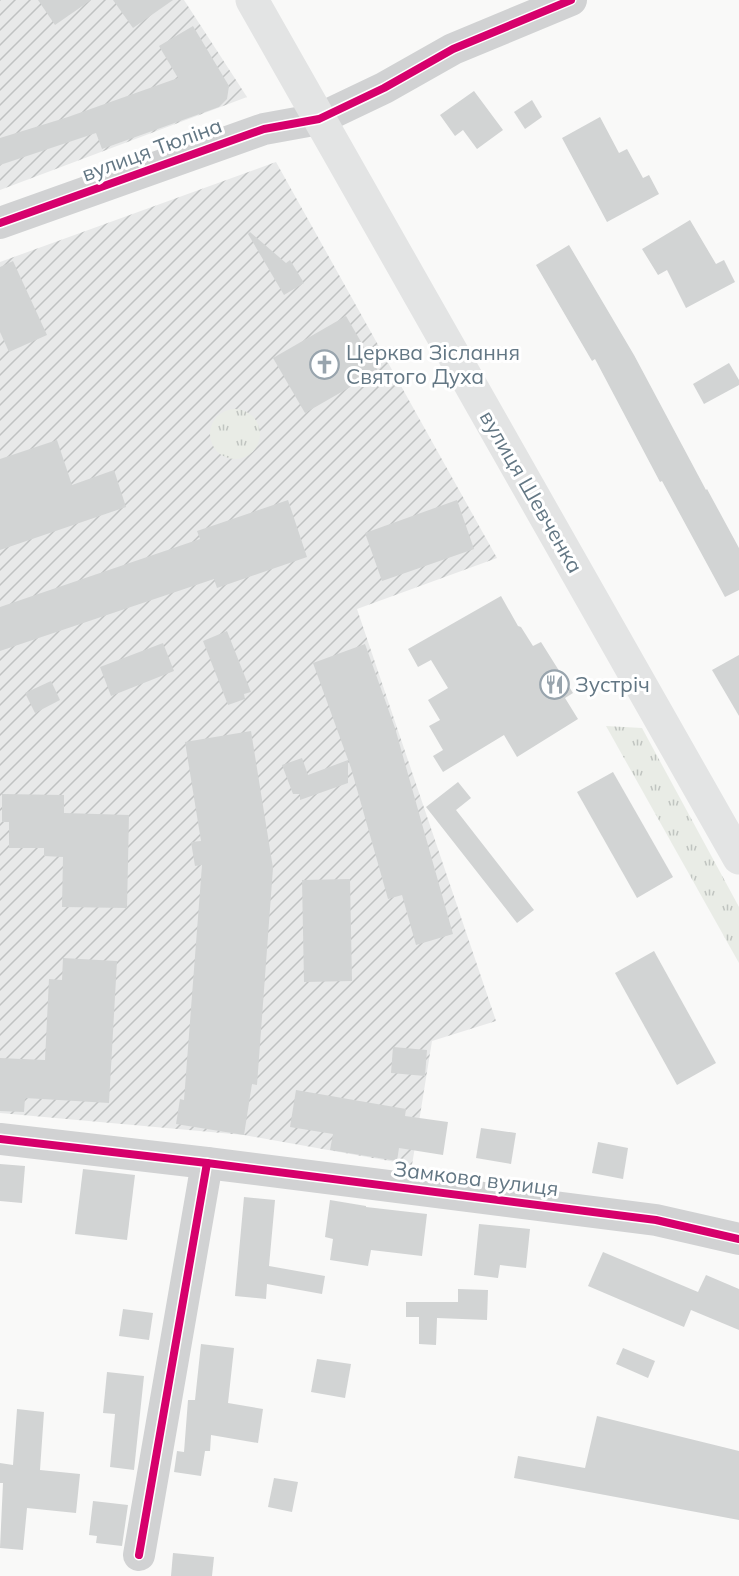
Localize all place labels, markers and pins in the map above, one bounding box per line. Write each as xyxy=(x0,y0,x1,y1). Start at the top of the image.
place label: Церква Зіслання Святого Духа xyxy=(346,339,520,389)
church icon: Церква Зіслання Святого Духа xyxy=(309,349,341,381)
restaurant icon: Зустріч xyxy=(538,669,570,701)
place label: Зустріч xyxy=(575,671,650,697)

